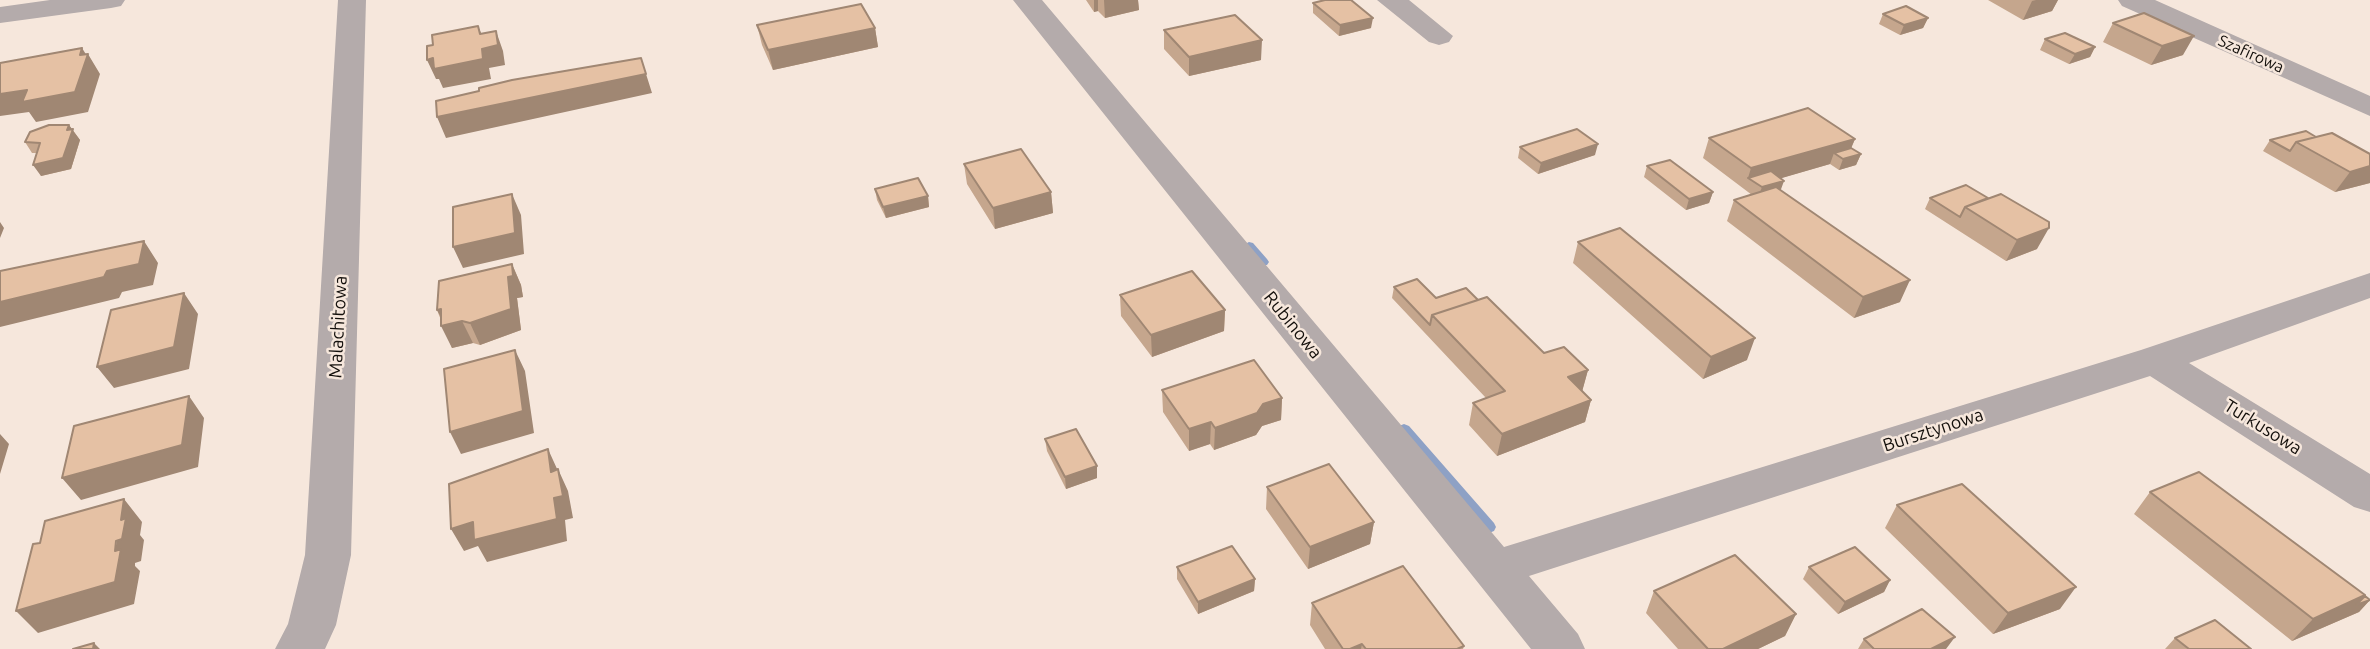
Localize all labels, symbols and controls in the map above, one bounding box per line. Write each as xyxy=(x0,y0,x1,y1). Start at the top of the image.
street label: Szafirowa xyxy=(2215,31,2287,77)
street label: Malachitowa xyxy=(325,275,351,379)
street label: Rubinowa xyxy=(1259,287,1327,363)
street label: Turkusowa xyxy=(2220,395,2306,459)
street label: Bursztynowa xyxy=(1880,404,1986,456)

